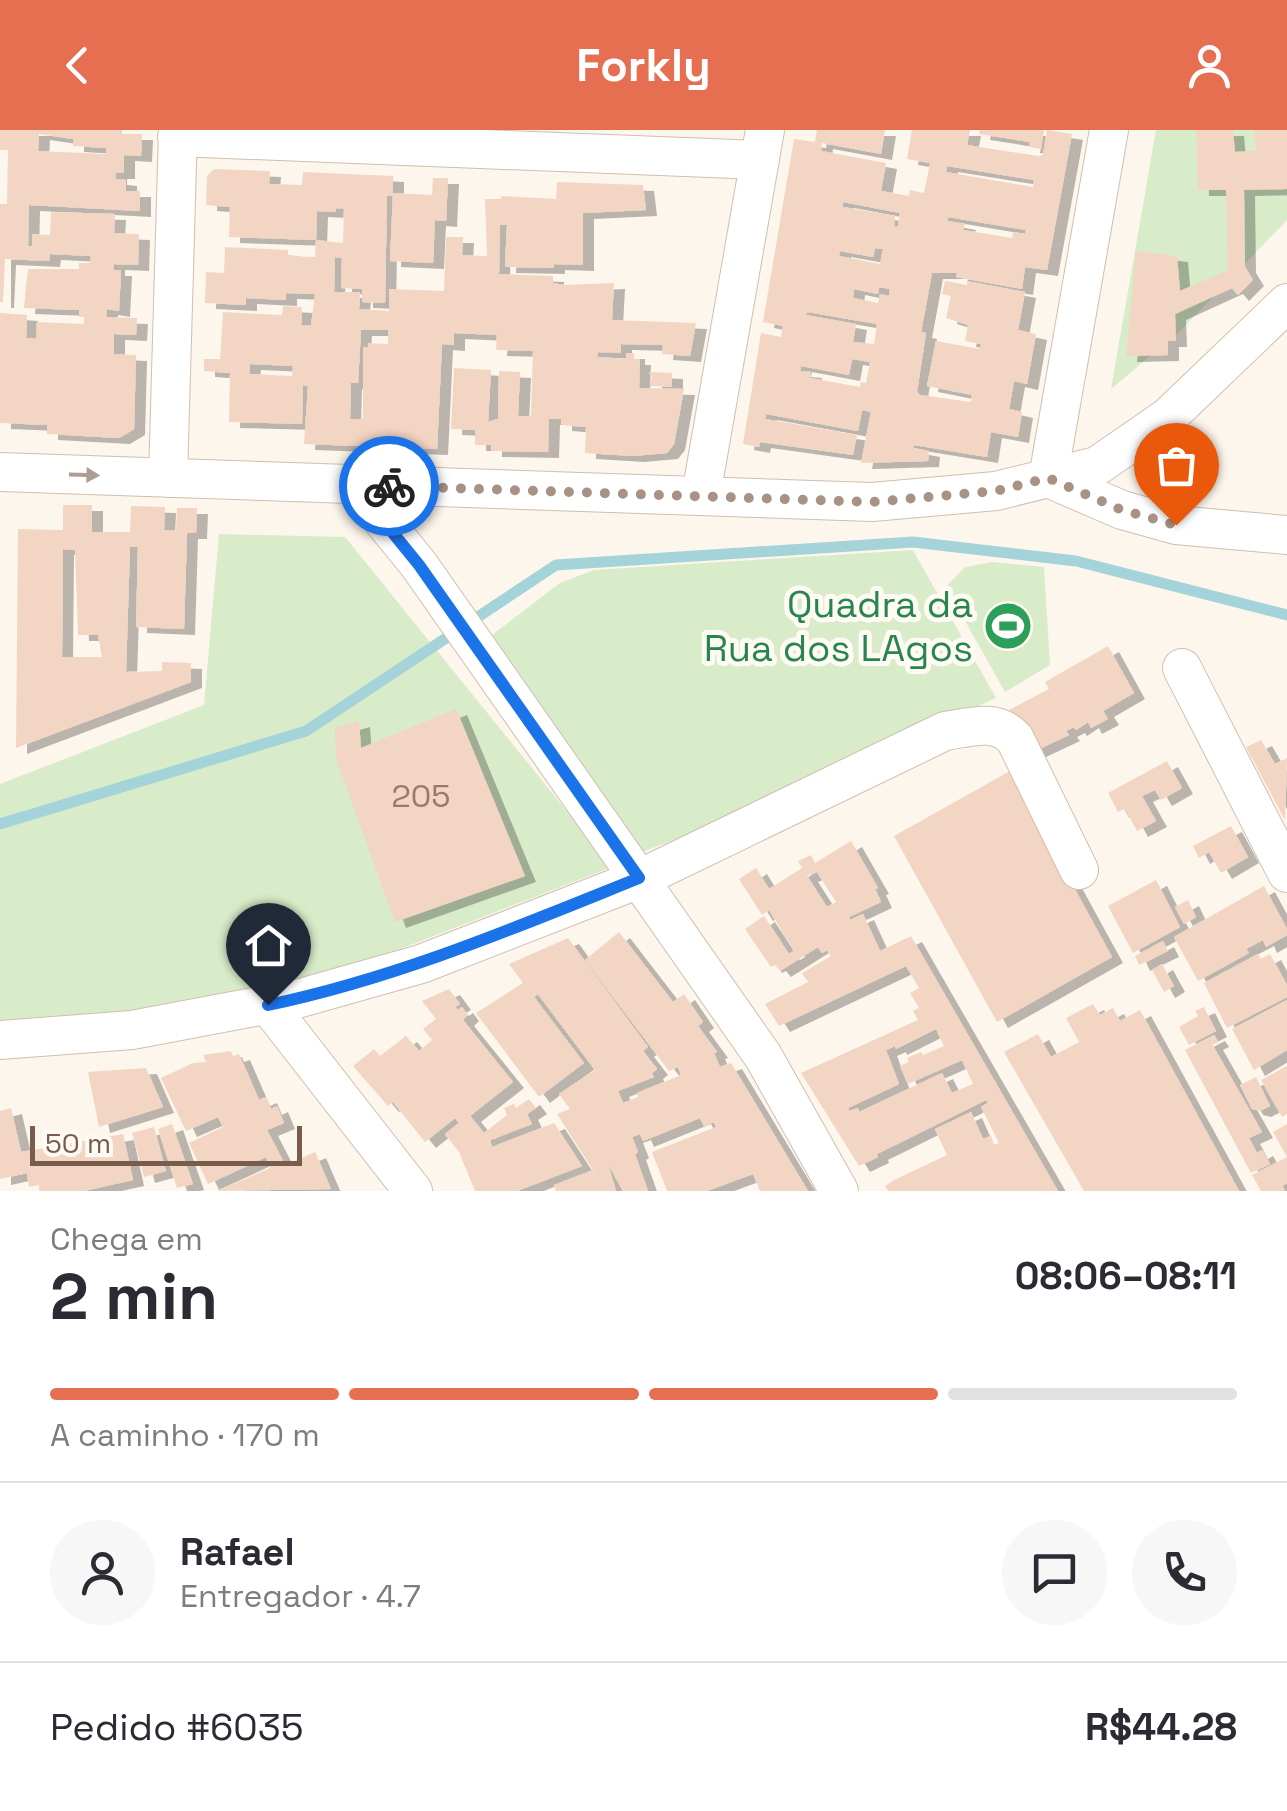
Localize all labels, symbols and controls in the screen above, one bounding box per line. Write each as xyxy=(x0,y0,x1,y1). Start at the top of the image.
text: Forkly xyxy=(576,37,711,94)
icon: back xyxy=(50,38,105,93)
icon: person xyxy=(1182,38,1237,93)
pin xyxy=(1134,423,1219,526)
courier xyxy=(339,436,439,536)
icon: bag xyxy=(1149,438,1204,493)
icon: bike xyxy=(362,459,417,514)
one-way arrow xyxy=(69,468,101,484)
place label: Quadra da Rua dos LAgos xyxy=(704,580,973,672)
sports icon: Quadra da Rua dos LAgos xyxy=(982,600,1034,652)
house number: 205 xyxy=(392,776,450,816)
pin xyxy=(226,903,311,1006)
icon: home xyxy=(241,918,296,973)
scale bar xyxy=(30,1121,302,1166)
text: 50 m xyxy=(45,1125,111,1161)
text: Chega em xyxy=(50,1219,203,1259)
text: 08:06–08:11 xyxy=(1015,1252,1237,1300)
text: 2 min xyxy=(50,1255,218,1338)
text: A caminho · 170 m xyxy=(50,1415,320,1455)
button: person xyxy=(50,1520,155,1625)
button: chat xyxy=(1002,1520,1107,1625)
button: phone xyxy=(1132,1520,1237,1625)
text: Rafael xyxy=(180,1528,295,1576)
text: Entregador · 4.7 xyxy=(180,1576,421,1616)
text: Pedido #6035 xyxy=(50,1703,303,1751)
text: R$44.28 xyxy=(1085,1703,1237,1751)

